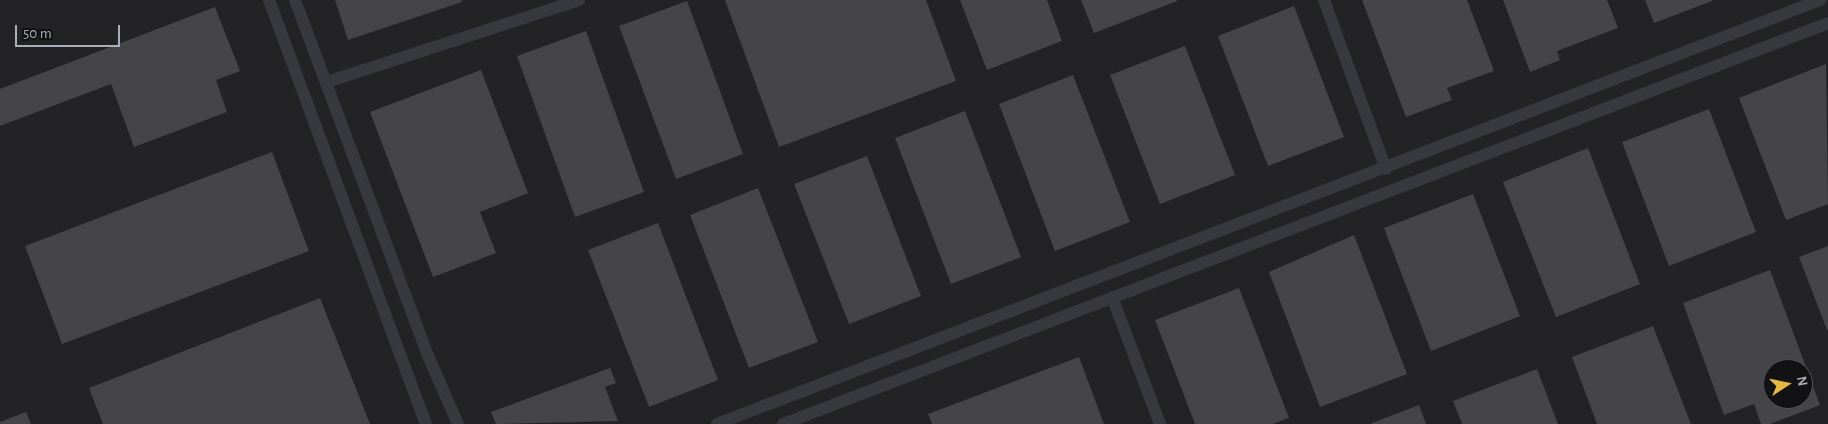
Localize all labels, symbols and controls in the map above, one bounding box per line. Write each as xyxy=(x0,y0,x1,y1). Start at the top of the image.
scale bar xyxy=(18,15,122,47)
text: 50 m xyxy=(23,26,52,41)
north arrow xyxy=(1763,359,1813,409)
text: N xyxy=(1794,375,1810,387)

